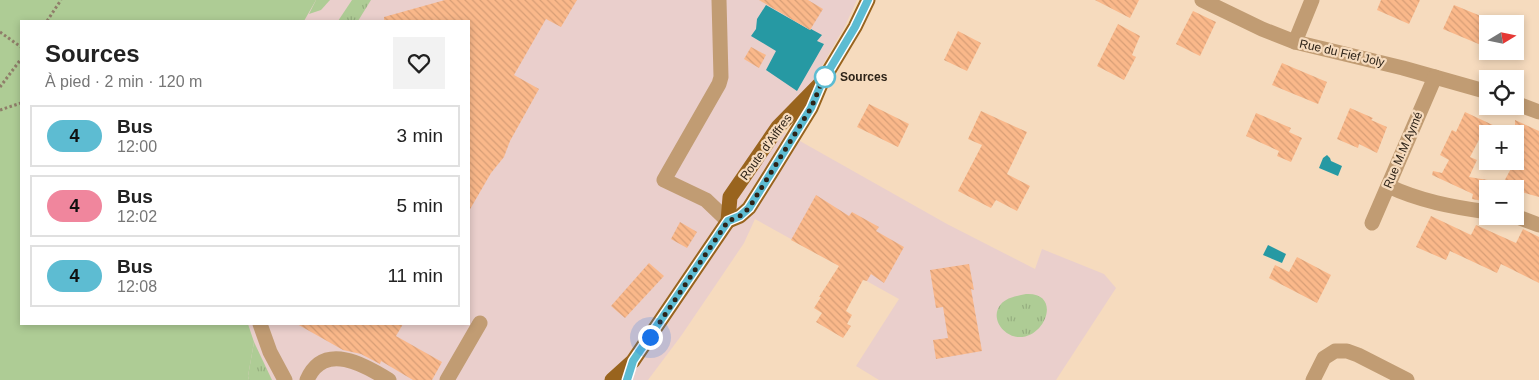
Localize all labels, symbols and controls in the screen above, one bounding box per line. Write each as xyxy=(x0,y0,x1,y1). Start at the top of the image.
north arrow xyxy=(1479,15,1524,60)
map controls xyxy=(1479,15,1524,225)
street label: Rue du Fief Joly xyxy=(1298,36,1386,70)
button: heart xyxy=(393,37,445,89)
text: Sources xyxy=(45,40,140,67)
marker: Sources xyxy=(814,66,836,88)
place label: Sources xyxy=(840,70,888,84)
button: locate xyxy=(1479,70,1524,115)
text: À pied · 2 min · 120 m xyxy=(45,73,202,90)
street label: Rue M.M Aymé xyxy=(1381,109,1426,190)
street label: Route d'Aiffres xyxy=(737,111,795,183)
text: Bus xyxy=(117,116,153,137)
text: 3 min xyxy=(397,125,443,146)
button: + xyxy=(1479,125,1524,170)
text: 4 xyxy=(69,126,80,146)
text: 12:00 xyxy=(117,138,157,155)
button: − xyxy=(1479,180,1524,225)
text: Bus xyxy=(117,186,153,207)
text: 5 min xyxy=(397,195,443,216)
text: 4 xyxy=(69,196,80,216)
text: 12:02 xyxy=(117,208,157,225)
text: Bus xyxy=(117,256,153,277)
text: 11 min xyxy=(387,265,443,286)
text: 4 xyxy=(69,266,80,286)
text: 12:08 xyxy=(117,278,157,295)
your location xyxy=(638,325,663,350)

